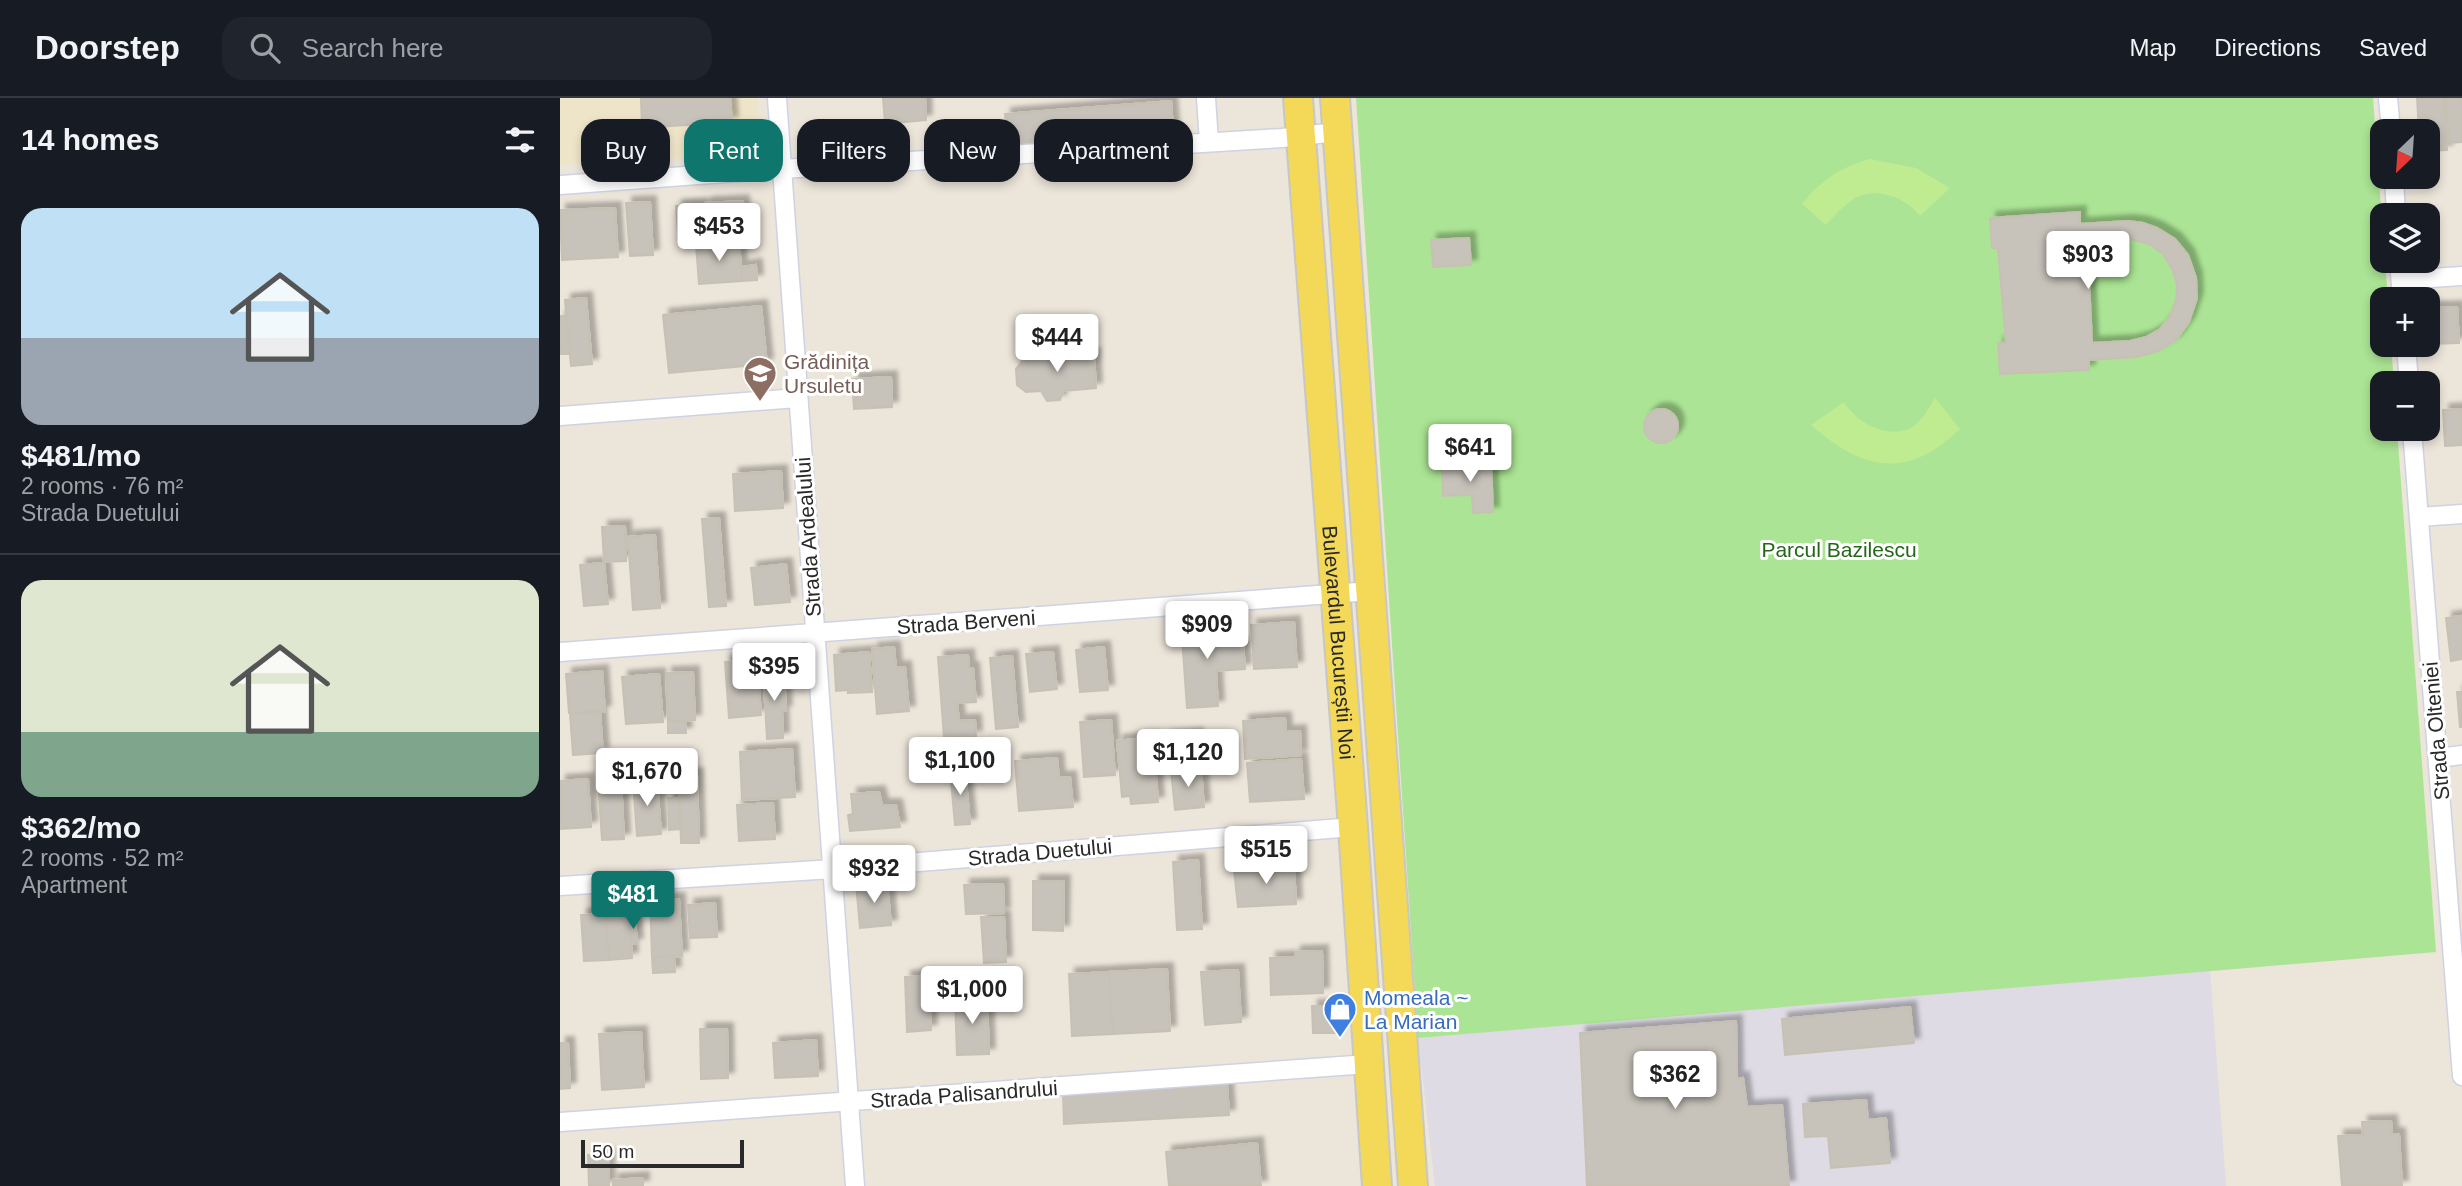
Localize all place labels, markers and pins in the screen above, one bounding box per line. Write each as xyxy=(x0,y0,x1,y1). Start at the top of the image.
pin: $453 xyxy=(678,204,760,263)
pin: $903 xyxy=(2047,232,2129,291)
pin: $444 xyxy=(1016,314,1098,374)
place label: Grădinița Ursuletu xyxy=(784,350,870,397)
school or university icon: Grădinița Ursuletu xyxy=(741,354,779,403)
pin: $641 xyxy=(1429,424,1511,484)
pin: $909 xyxy=(1166,602,1248,661)
pin: $395 xyxy=(733,644,815,703)
pin: $1,120 xyxy=(1131,730,1245,789)
pin: $1,100 xyxy=(903,738,1017,797)
pin: $1,670 xyxy=(590,748,704,808)
pin: $515 xyxy=(1225,826,1307,886)
pin: $932 xyxy=(833,846,915,905)
pin: $481 xyxy=(592,872,674,931)
pin: $1,000 xyxy=(915,967,1029,1026)
place label: Momeala ~ La Marian xyxy=(1364,986,1468,1033)
shop icon: Momeala ~ La Marian xyxy=(1321,990,1359,1039)
pin: $362 xyxy=(1634,1052,1716,1111)

